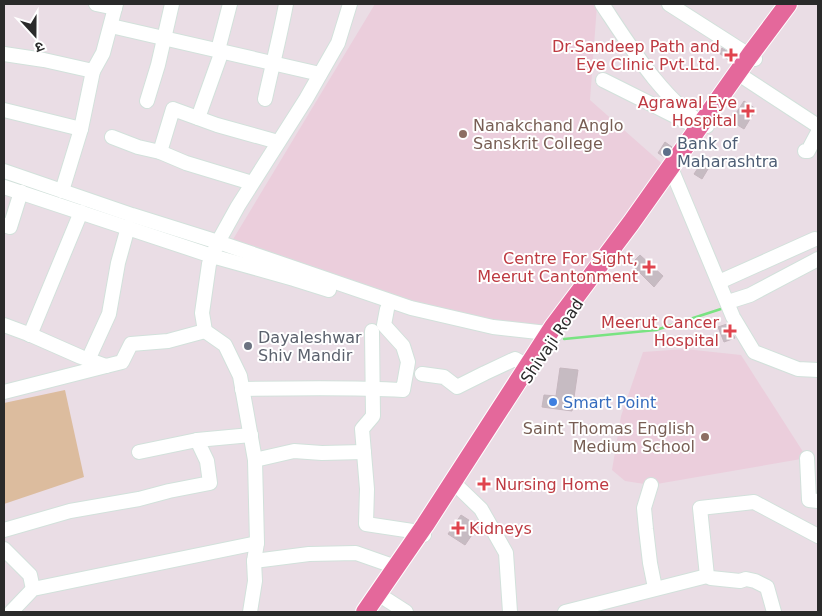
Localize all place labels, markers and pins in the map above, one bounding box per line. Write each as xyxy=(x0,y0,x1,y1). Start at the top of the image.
place label: Dr.Sandeep Path and Eye Clinic Pvt.Ltd. xyxy=(552,37,720,74)
marker: Dr.Sandeep Path and Eye Clinic Pvt.Ltd. xyxy=(724,48,738,62)
place label: Agrawal Eye Hospital xyxy=(638,93,737,130)
marker: Agrawal Eye Hospital xyxy=(741,104,755,118)
place label: Nanakchand Anglo Sanskrit College xyxy=(473,116,624,153)
marker: Nanakchand Anglo Sanskrit College xyxy=(457,128,469,140)
place label: Bank of Maharashtra xyxy=(677,134,778,171)
marker: Bank of Maharashtra xyxy=(661,146,673,158)
place label: Centre For Sight, Meerut Cantonment xyxy=(477,249,638,286)
marker: Centre For Sight, Meerut Cantonment xyxy=(642,260,656,274)
place label: Meerut Cancer Hospital xyxy=(601,313,719,350)
marker: Meerut Cancer Hospital xyxy=(723,324,737,338)
place label: Dayaleshwar Shiv Mandir xyxy=(258,328,362,365)
marker: Dayaleshwar Shiv Mandir xyxy=(242,340,254,352)
place label: Smart Point xyxy=(563,393,656,412)
marker: Smart Point xyxy=(547,396,559,408)
place label: Saint Thomas English Medium School xyxy=(523,419,695,456)
marker: Saint Thomas English Medium School xyxy=(699,431,711,443)
place label: Nursing Home xyxy=(495,475,609,494)
marker: Nursing Home xyxy=(477,477,491,491)
place label: Kidneys xyxy=(469,519,532,538)
marker: Kidneys xyxy=(451,521,465,535)

